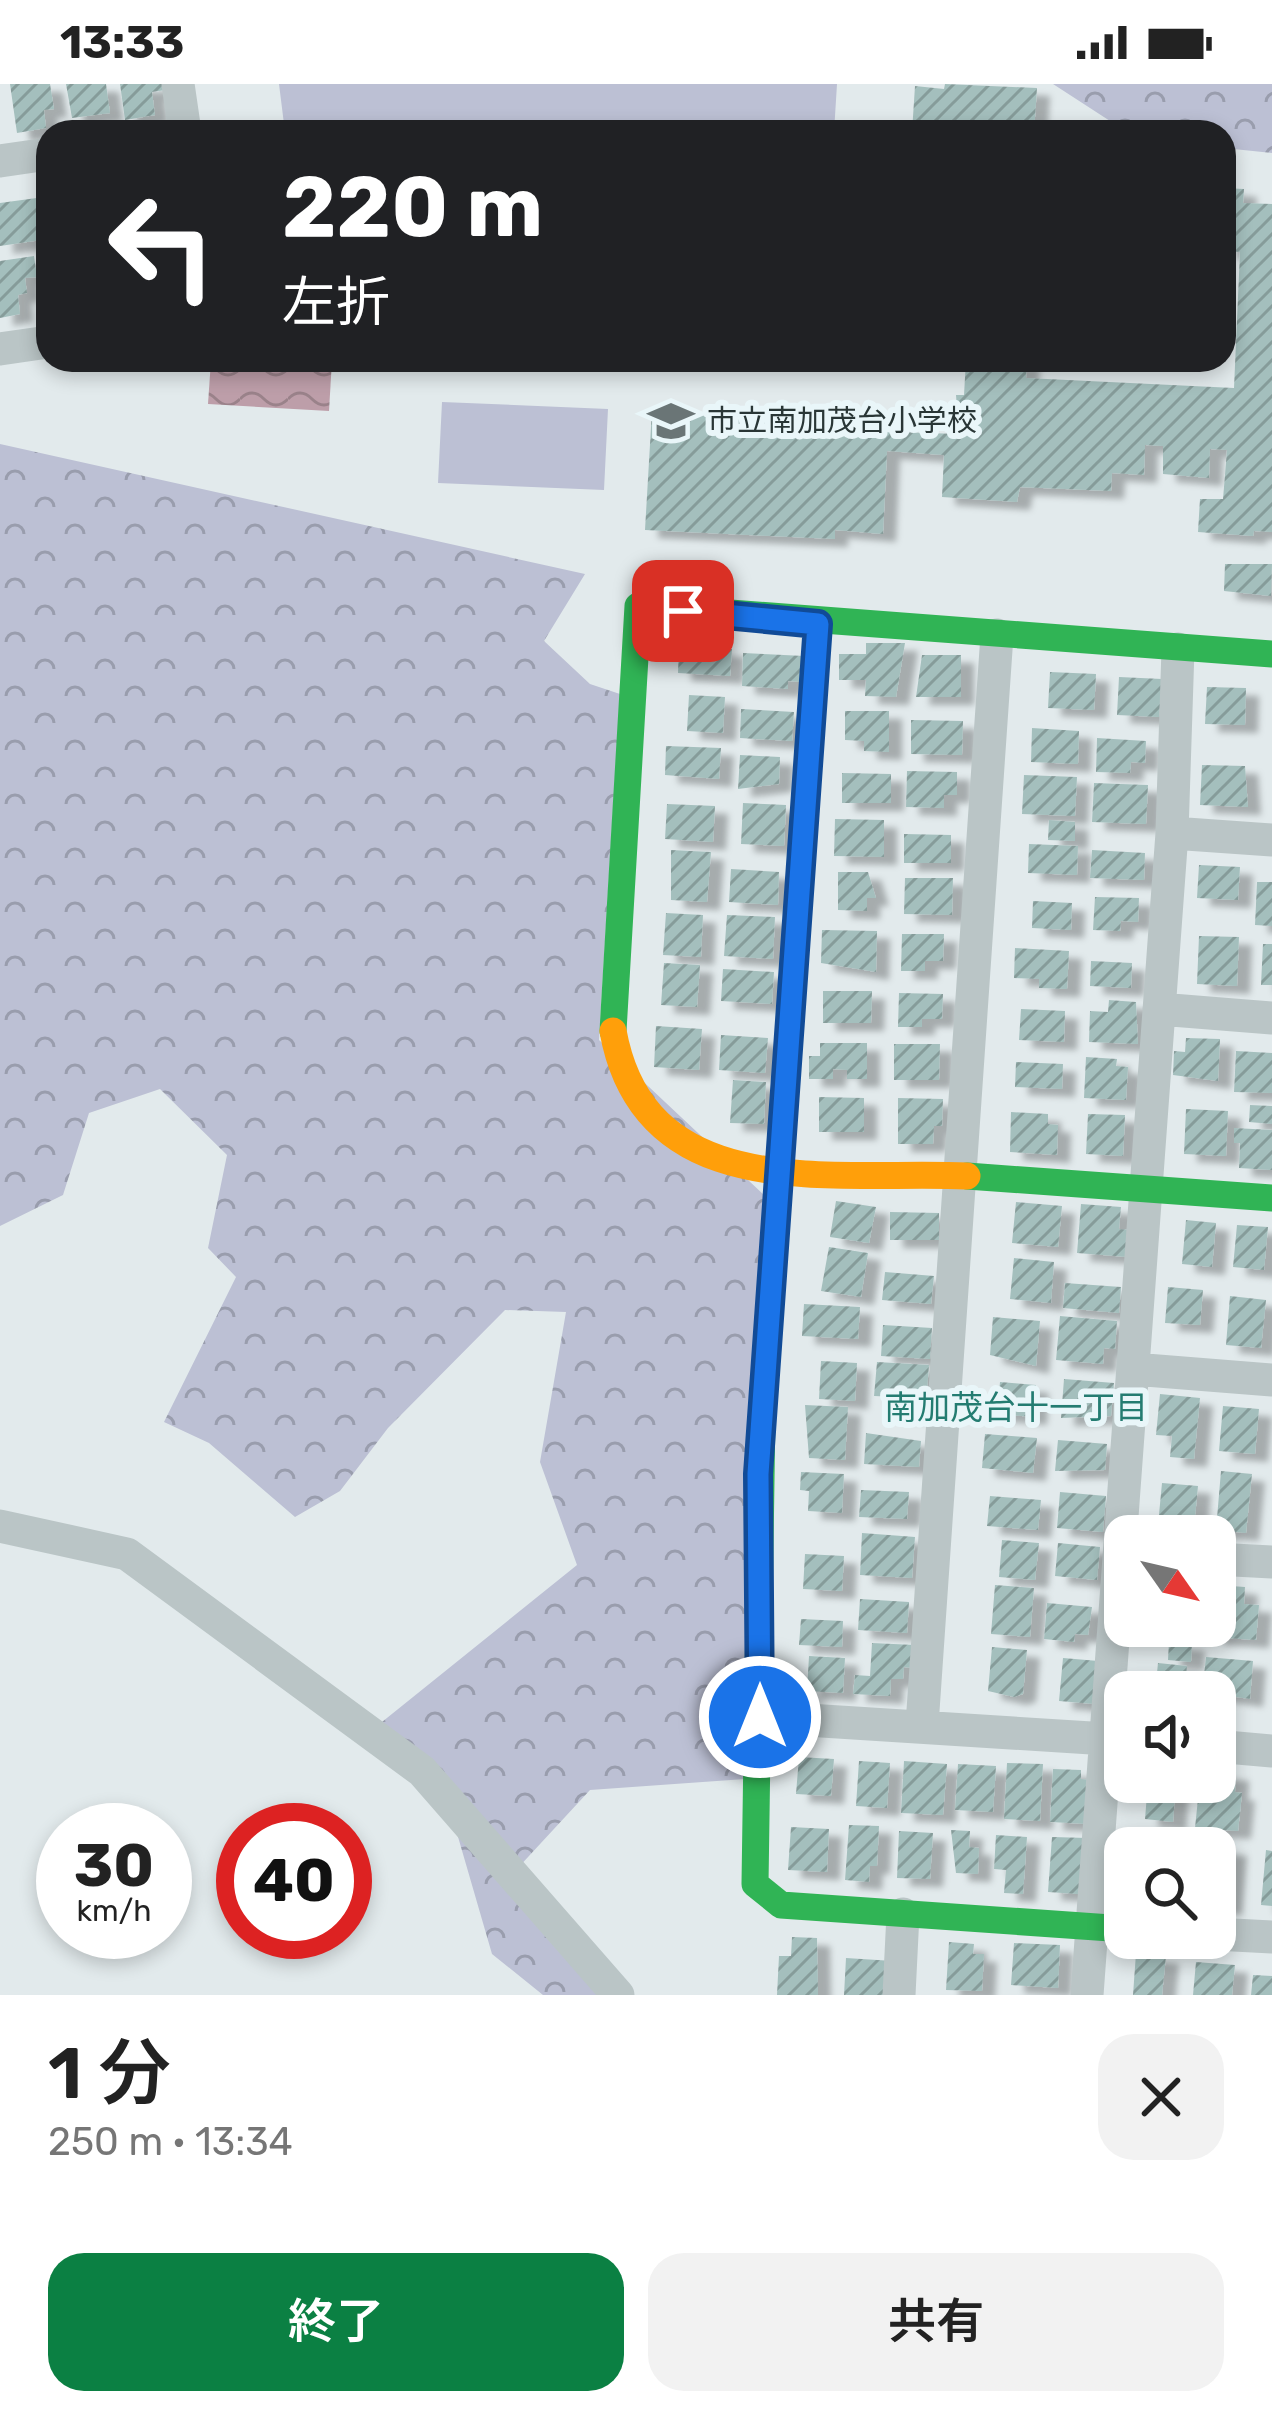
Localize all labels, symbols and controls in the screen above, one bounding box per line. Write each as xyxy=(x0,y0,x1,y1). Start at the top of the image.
text: 13:33 xyxy=(60,16,184,69)
text: 220 m xyxy=(282,157,543,257)
icon: left xyxy=(84,168,240,324)
text: 左折 xyxy=(282,271,390,335)
school or university icon: 市立南加茂台小学校 xyxy=(646,396,696,446)
place label: 市立南加茂台小学校 xyxy=(707,403,977,439)
pin xyxy=(632,560,734,662)
icon: arrive xyxy=(650,578,716,644)
district label: 南加茂台十一丁目 xyxy=(884,1388,1148,1427)
north arrow xyxy=(1104,1515,1236,1647)
map controls xyxy=(1104,1515,1236,1959)
position arrow xyxy=(697,1654,823,1780)
button: sound xyxy=(1104,1671,1236,1803)
speed limit sign: 40 xyxy=(216,1803,372,1959)
button: search xyxy=(1104,1827,1236,1959)
text: 30 xyxy=(74,1830,154,1901)
text: km/h xyxy=(77,1893,151,1929)
text: 1 分 xyxy=(48,2031,170,2116)
button: close xyxy=(1098,2034,1224,2160)
text: 250 m · 13:34 xyxy=(48,2119,293,2165)
button: 終了 xyxy=(48,2253,624,2391)
button: 共有 xyxy=(648,2253,1224,2391)

